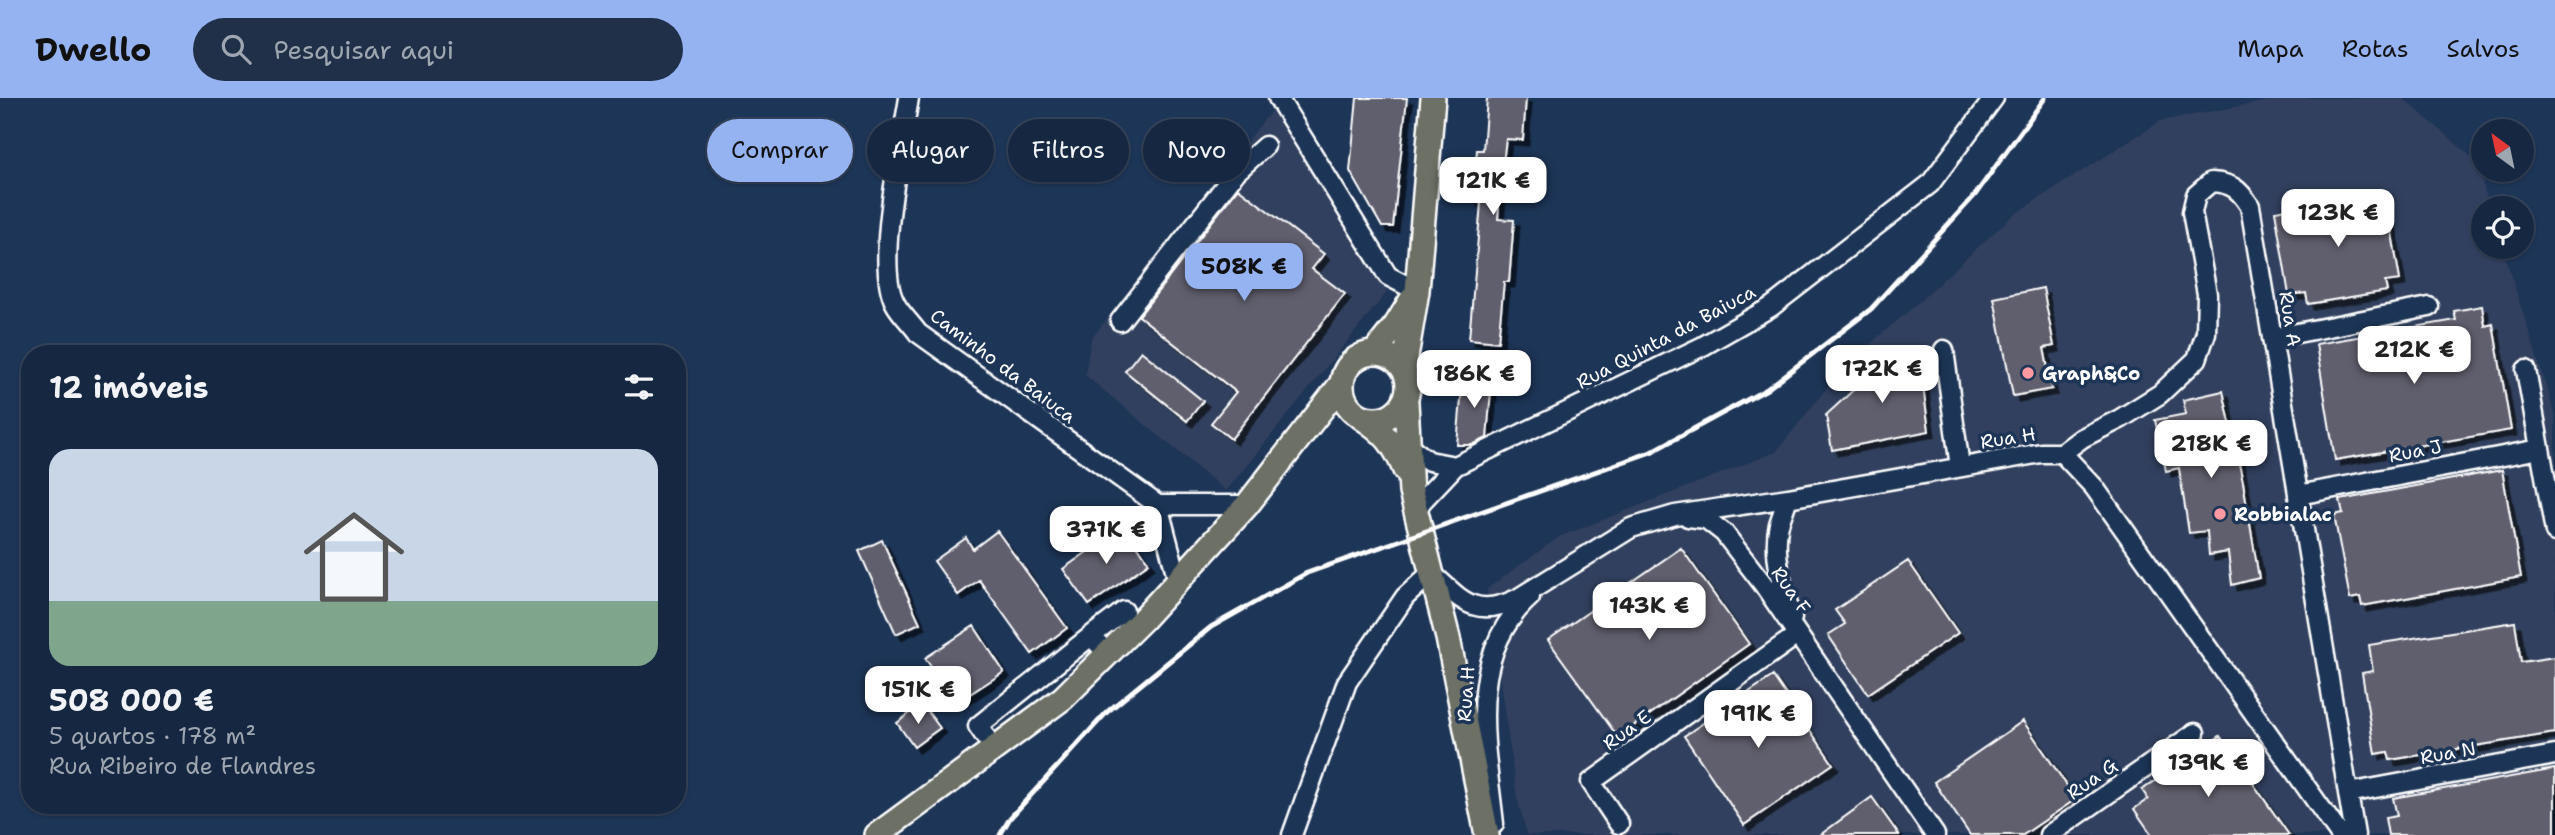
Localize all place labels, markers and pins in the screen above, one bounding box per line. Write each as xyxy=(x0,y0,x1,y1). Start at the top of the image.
pin: 121K € xyxy=(1436,158,1550,217)
pin: 123K € xyxy=(2281,190,2395,249)
pin: 508K € xyxy=(1187,244,1301,303)
pin: 212K € xyxy=(2357,327,2471,386)
pin: 172K € xyxy=(1825,345,1939,405)
pin: 186K € xyxy=(1417,350,1531,410)
place label: Graph&Co xyxy=(2042,361,2140,386)
marker: Graph&Co xyxy=(2020,365,2036,381)
pin: 218K € xyxy=(2154,420,2268,480)
place label: Robbialac xyxy=(2234,502,2332,527)
pin: 371K € xyxy=(1049,506,1163,566)
marker: Robbialac xyxy=(2212,506,2228,522)
pin: 143K € xyxy=(1592,582,1706,642)
pin: 151K € xyxy=(861,666,975,726)
pin: 191K € xyxy=(1701,690,1815,750)
pin: 139K € xyxy=(2151,740,2265,799)

